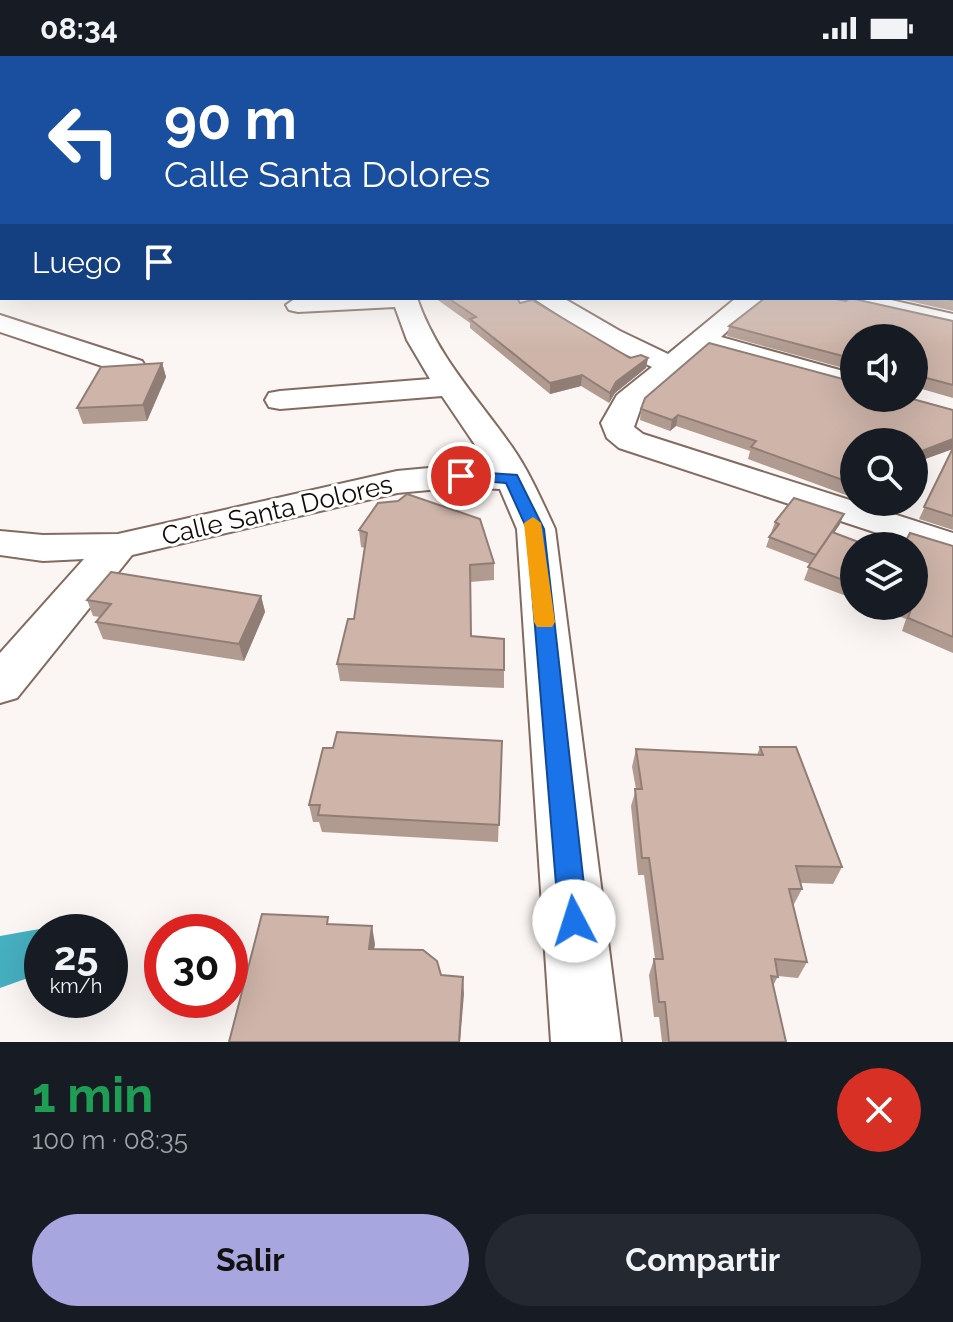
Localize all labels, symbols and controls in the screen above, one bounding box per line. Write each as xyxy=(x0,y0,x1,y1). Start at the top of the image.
text: 08:34 xyxy=(40,11,118,46)
text: 90 m xyxy=(164,86,297,152)
icon: left xyxy=(32,88,136,192)
text: Calle Santa Dolores xyxy=(164,153,490,195)
icon: arrive xyxy=(137,240,181,284)
text: Luego xyxy=(32,245,121,280)
map controls xyxy=(840,324,928,620)
button: sound xyxy=(840,324,928,412)
button: search xyxy=(840,428,928,516)
pin xyxy=(427,442,495,510)
icon: arrive xyxy=(439,454,483,498)
street label: Calle Santa Dolores xyxy=(159,469,395,551)
button: layers xyxy=(840,532,928,620)
position arrow xyxy=(532,879,616,963)
speed limit sign: 30 xyxy=(144,914,248,1018)
text: 25 xyxy=(54,932,98,979)
text: km/h xyxy=(50,974,102,998)
text: 1 min xyxy=(32,1067,153,1123)
button: close xyxy=(837,1068,921,1152)
text: 100 m · 08:35 xyxy=(32,1125,188,1155)
button: Salir xyxy=(32,1214,469,1306)
button: Compartir xyxy=(485,1214,921,1306)

